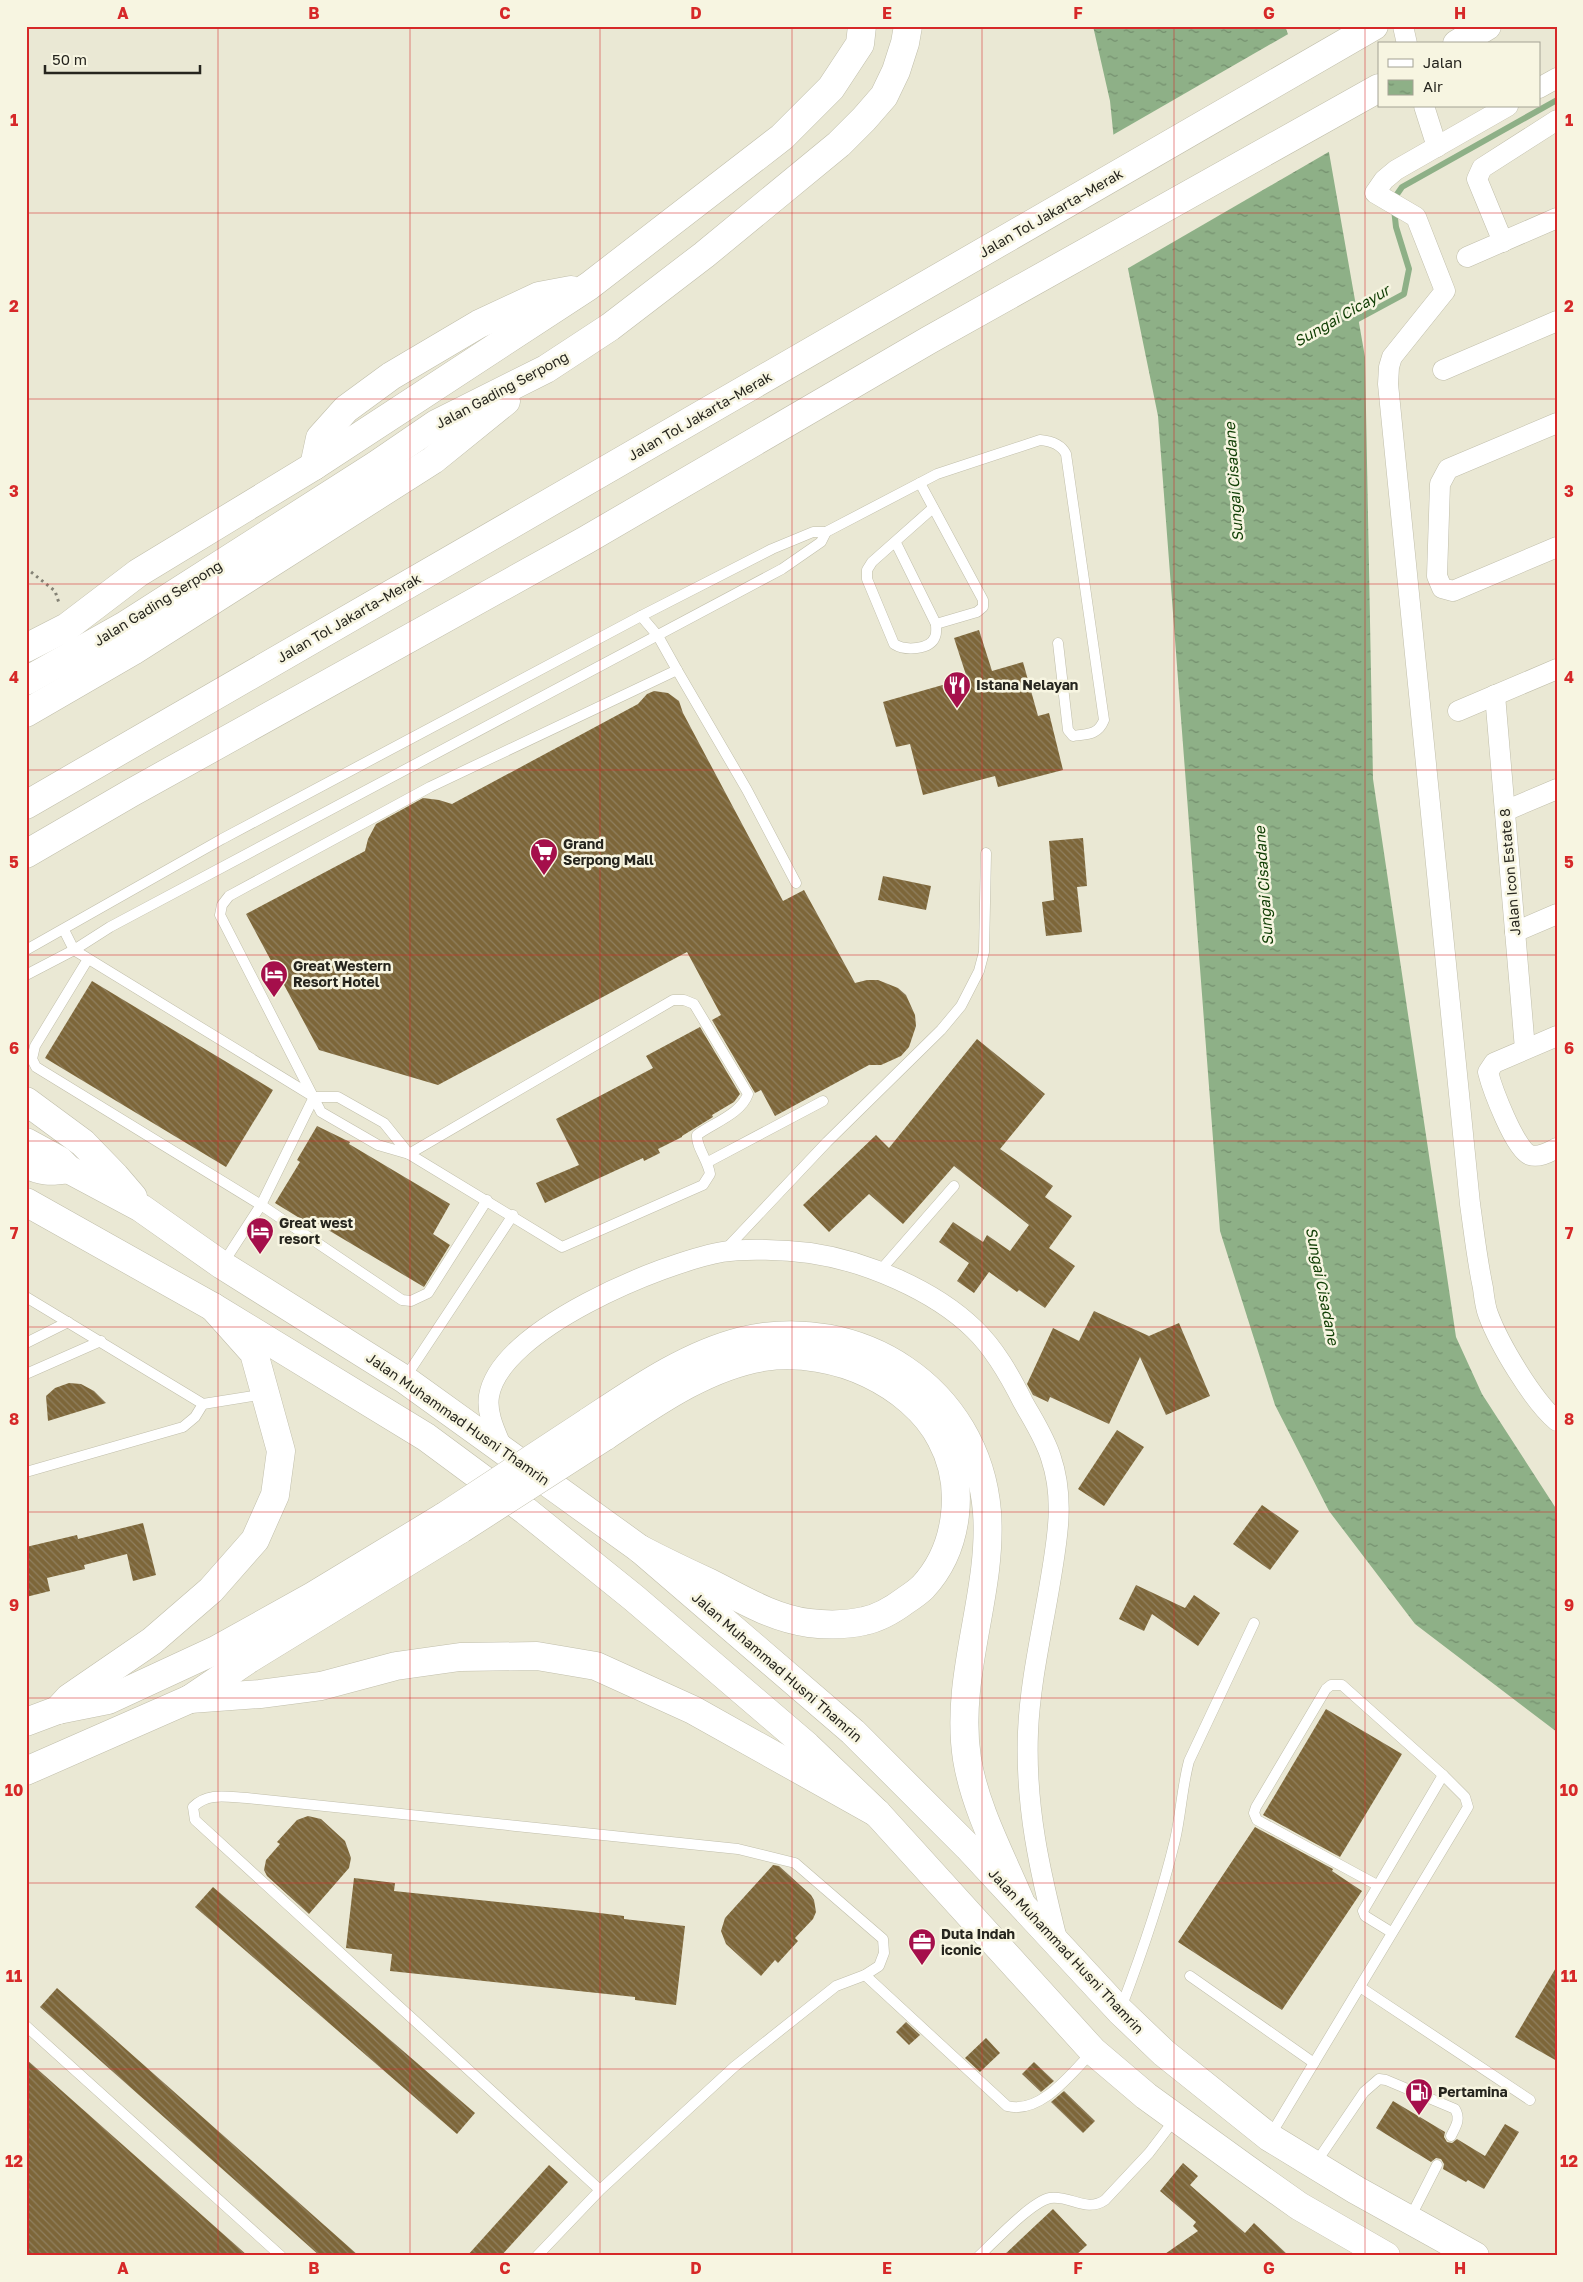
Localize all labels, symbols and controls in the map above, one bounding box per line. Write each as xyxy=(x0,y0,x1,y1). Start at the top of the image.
text: A xyxy=(117,3,129,23)
text: B xyxy=(308,3,320,23)
text: C xyxy=(499,3,511,23)
text: D xyxy=(690,3,702,23)
text: E xyxy=(882,3,892,23)
text: F xyxy=(1073,3,1083,23)
text: G xyxy=(1263,3,1275,23)
text: H xyxy=(1454,3,1466,23)
scale bar xyxy=(45,42,200,74)
legend xyxy=(1378,42,1540,108)
text: 50 m xyxy=(52,50,87,68)
text: Jalan xyxy=(1423,53,1462,71)
text: Air xyxy=(1423,77,1443,95)
text: 1 xyxy=(10,110,18,130)
text: 1 xyxy=(1565,110,1573,130)
street label: Jalan Tol Jakarta–Merak xyxy=(976,164,1126,261)
water label: Sungai Cicayur xyxy=(1291,279,1395,351)
text: 2 xyxy=(9,296,19,316)
text: 2 xyxy=(1564,296,1574,316)
street label: Jalan Gading Serpong xyxy=(433,347,571,432)
street label: Jalan Tol Jakarta–Merak xyxy=(625,367,775,464)
water label: Sungai Cisadane xyxy=(1220,420,1247,542)
text: 3 xyxy=(9,481,19,501)
text: 3 xyxy=(1564,481,1574,501)
street label: Jalan Gading Serpong xyxy=(91,556,225,649)
street label: Jalan Tol Jakarta–Merak xyxy=(274,569,424,666)
text: 4 xyxy=(9,667,19,687)
text: 4 xyxy=(1564,667,1574,687)
restaurant icon: Istana Nelayan xyxy=(942,670,972,709)
place label: Istana Nelayan xyxy=(976,676,1078,693)
street label: Jalan Icon Estate 8 xyxy=(1495,808,1524,936)
water label: Sungai Cisadane xyxy=(1250,824,1277,946)
place label: Grand Serpong Mall xyxy=(563,835,654,868)
supermarket icon: Grand Serpong Mall xyxy=(529,837,559,876)
text: 5 xyxy=(9,852,19,872)
text: 5 xyxy=(1564,852,1574,872)
place label: Great Western Resort Hotel xyxy=(293,957,391,990)
hotel icon: Great Western Resort Hotel xyxy=(259,959,289,998)
text: 6 xyxy=(9,1038,19,1058)
text: 6 xyxy=(1564,1038,1574,1058)
place label: Great west resort xyxy=(279,1214,354,1247)
hotel icon: Great west resort xyxy=(245,1216,275,1255)
text: 7 xyxy=(10,1223,19,1243)
text: 7 xyxy=(1565,1223,1574,1243)
water label: Sungai Cisadane xyxy=(1302,1225,1343,1348)
street label: Jalan Muhammad Husni Thamrin xyxy=(363,1349,553,1489)
text: 8 xyxy=(9,1409,19,1429)
text: 8 xyxy=(1564,1409,1574,1429)
street label: Jalan Muhammad Husni Thamrin xyxy=(689,1588,866,1745)
text: 9 xyxy=(9,1595,19,1615)
text: 9 xyxy=(1564,1595,1574,1615)
text: 10 xyxy=(5,1780,23,1800)
text: 10 xyxy=(1560,1780,1578,1800)
street label: Jalan Muhammad Husni Thamrin xyxy=(985,1864,1148,2037)
place label: Duta Indah iconic xyxy=(941,1925,1015,1958)
office icon: Duta Indah iconic xyxy=(907,1927,937,1966)
text: 11 xyxy=(6,1966,22,1986)
text: 11 xyxy=(1561,1966,1577,1986)
fuel station icon: Pertamina xyxy=(1404,2077,1434,2116)
place label: Pertamina xyxy=(1438,2083,1508,2100)
text: 12 xyxy=(5,2151,23,2171)
text: 12 xyxy=(1560,2151,1578,2171)
text: A xyxy=(117,2258,129,2278)
text: B xyxy=(308,2258,320,2278)
text: C xyxy=(499,2258,511,2278)
text: D xyxy=(690,2258,702,2278)
text: E xyxy=(882,2258,892,2278)
text: F xyxy=(1073,2258,1083,2278)
text: G xyxy=(1263,2258,1275,2278)
text: H xyxy=(1454,2258,1466,2278)

